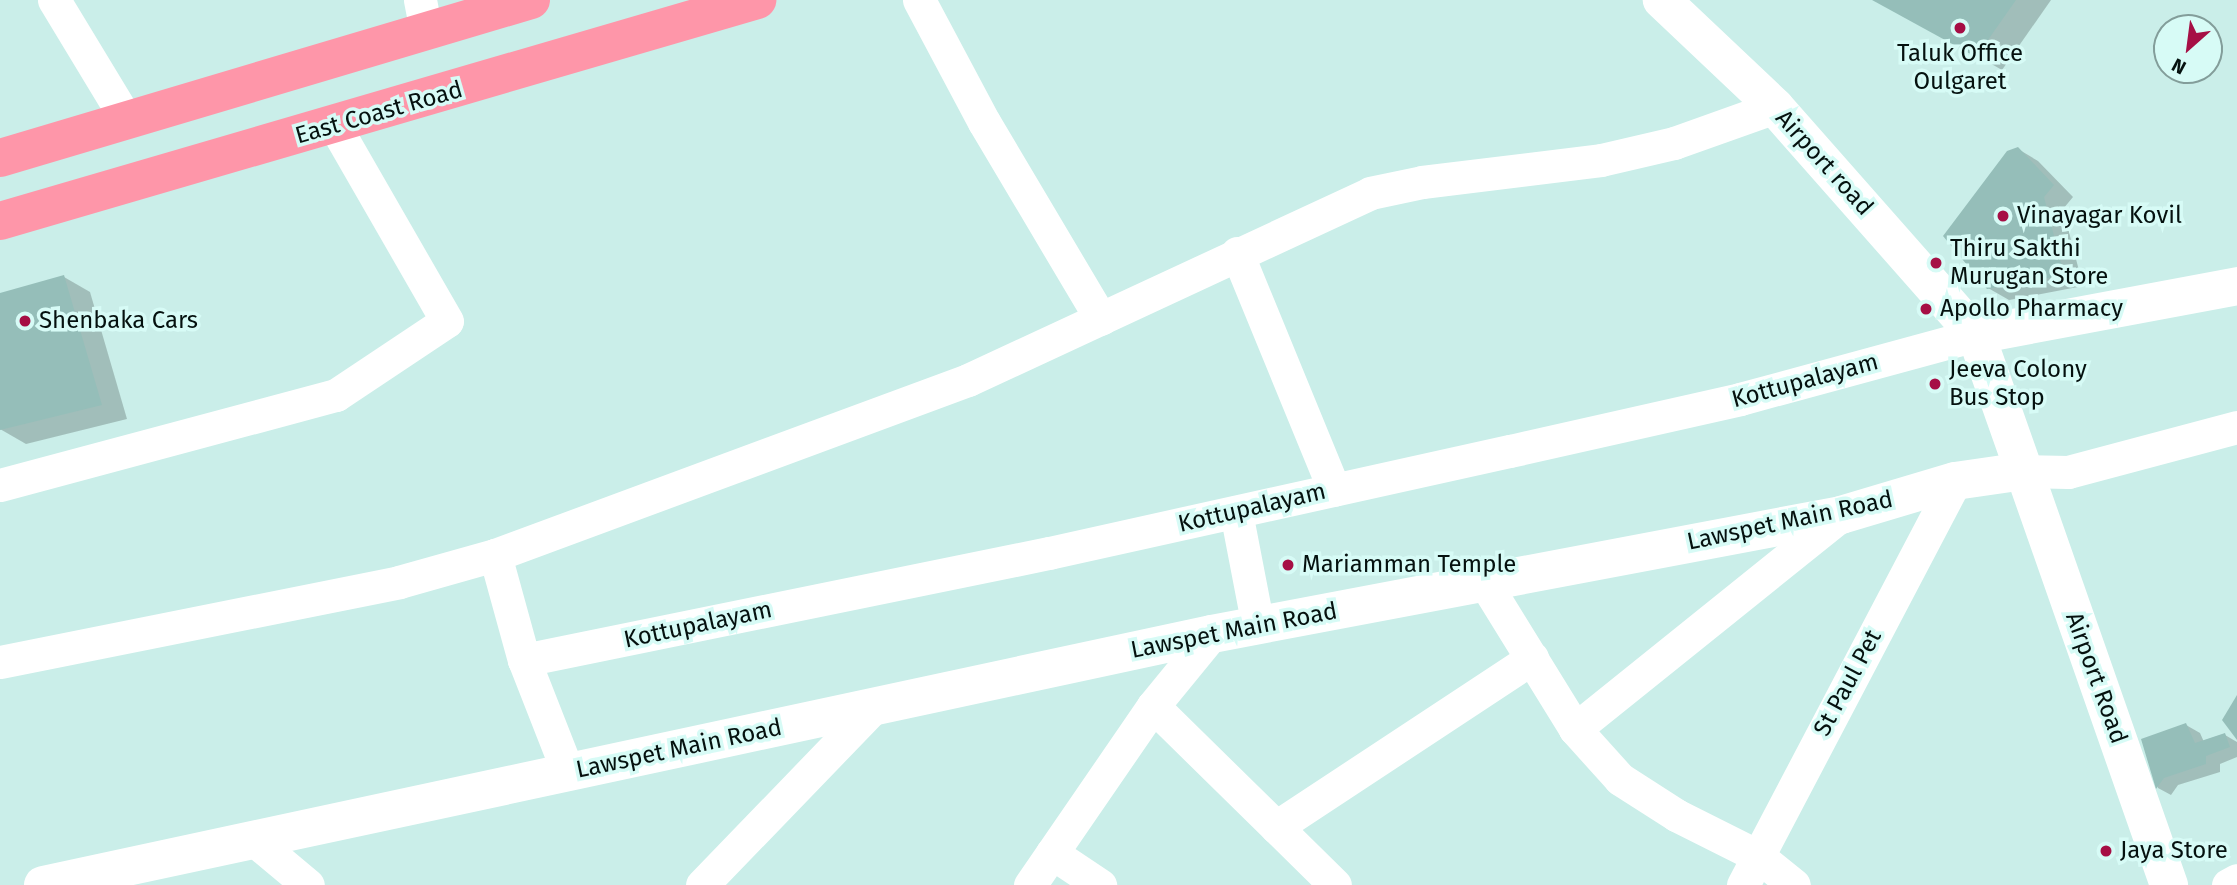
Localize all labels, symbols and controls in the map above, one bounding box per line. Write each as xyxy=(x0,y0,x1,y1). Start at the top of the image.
north arrow xyxy=(2153,14,2223,84)
marker: Taluk Office Oulgaret xyxy=(1952,20,1968,36)
place label: Taluk Office Oulgaret xyxy=(1897,40,2023,96)
text: N xyxy=(2168,53,2190,79)
street label: East Coast Road xyxy=(292,75,466,151)
street label: Airport road xyxy=(1769,104,1879,222)
place label: Vinayagar Kovil xyxy=(2017,202,2182,230)
marker: Vinayagar Kovil xyxy=(1995,208,2011,224)
place label: Thiru Sakthi Murugan Store xyxy=(1950,235,2108,291)
marker: Thiru Sakthi Murugan Store xyxy=(1928,255,1944,271)
place label: Apollo Pharmacy xyxy=(1940,295,2123,323)
marker: Apollo Pharmacy xyxy=(1918,301,1934,317)
place label: Shenbaka Cars xyxy=(39,307,198,335)
marker: Shenbaka Cars xyxy=(17,313,33,329)
street label: Kottupalayam xyxy=(1729,348,1881,414)
place label: Jeeva Colony Bus Stop xyxy=(1949,356,2087,412)
marker: Jeeva Colony Bus Stop xyxy=(1927,376,1943,392)
street label: Kottupalayam xyxy=(1175,477,1329,539)
street label: Lawspet Main Road xyxy=(1684,485,1896,557)
place label: Mariamman Temple xyxy=(1302,551,1516,579)
marker: Mariamman Temple xyxy=(1280,557,1296,573)
street label: Kottupalayam xyxy=(621,595,775,655)
street label: Lawspet Main Road xyxy=(1128,597,1340,665)
street label: Airport Road xyxy=(2059,608,2133,748)
street label: St Paul Pet xyxy=(1808,625,1888,741)
street label: Lawspet Main Road xyxy=(573,713,785,785)
place label: Jaya Store xyxy=(2120,837,2228,865)
marker: Jaya Store xyxy=(2098,843,2114,859)

